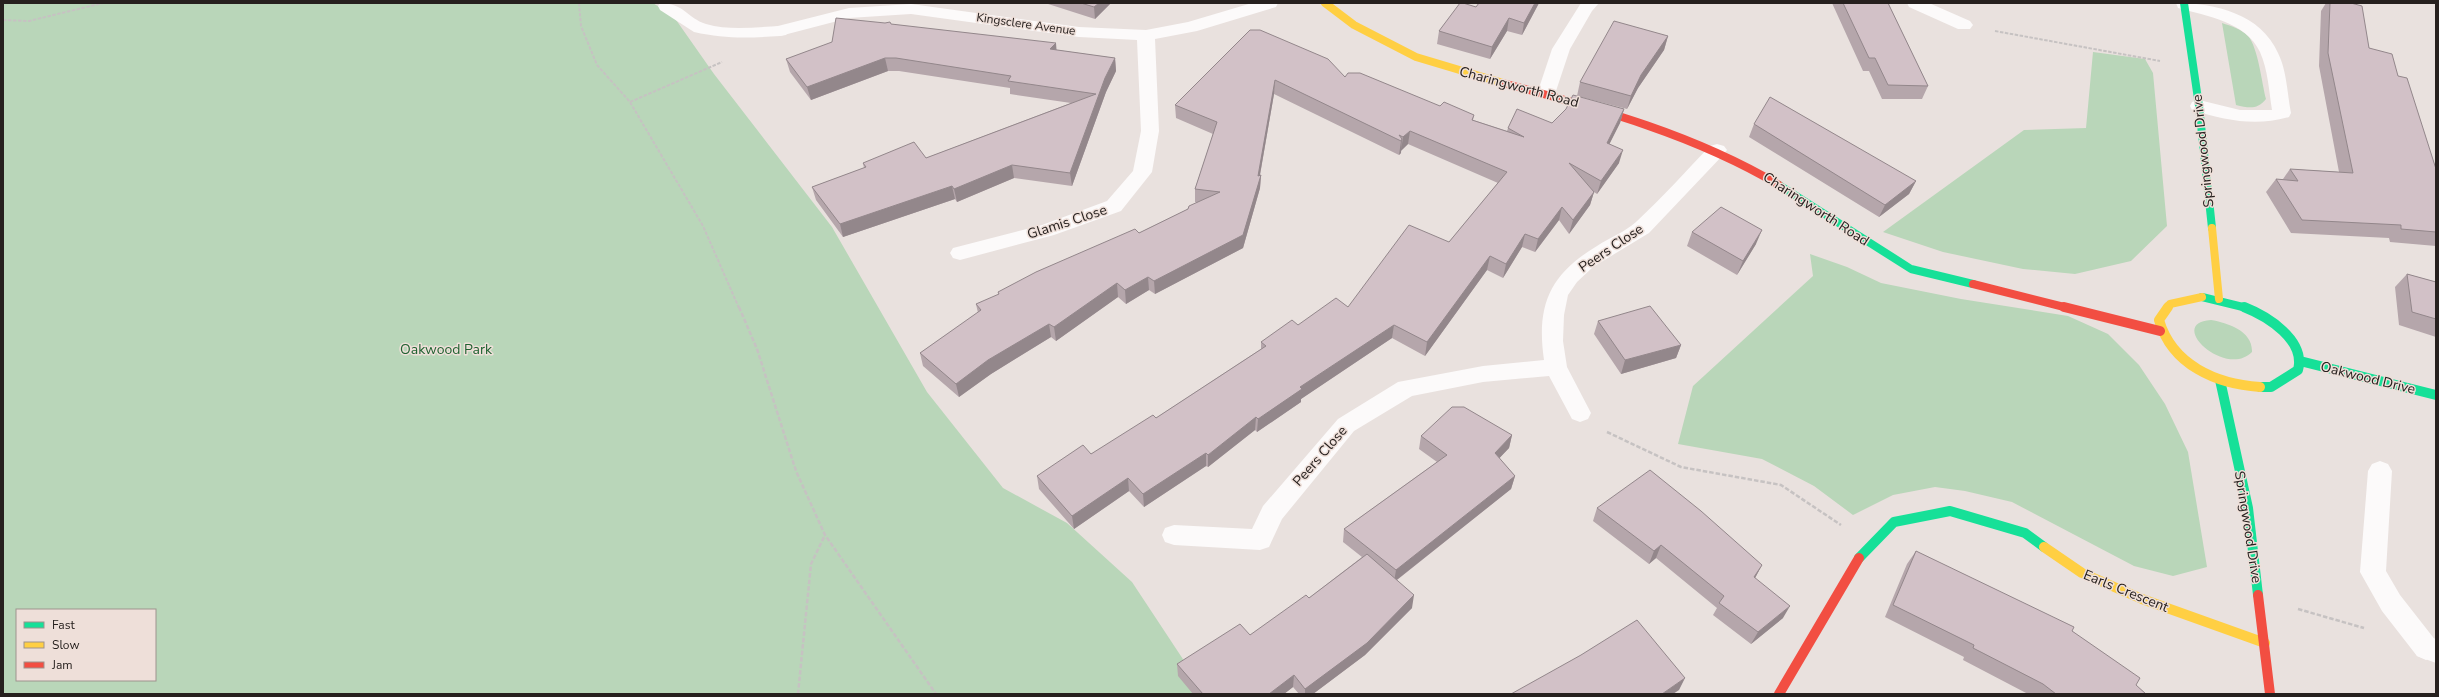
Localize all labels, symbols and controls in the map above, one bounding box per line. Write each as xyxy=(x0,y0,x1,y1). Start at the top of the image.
street label: Kingsclere Avenue xyxy=(975,9,1077,39)
street label: Charingworth Road xyxy=(1457,62,1581,112)
street label: Springwood Drive xyxy=(2188,94,2218,208)
street label: Charingworth Road xyxy=(1759,168,1873,250)
street label: Glamis Close xyxy=(1025,200,1109,244)
street label: Peers Close xyxy=(1575,219,1647,277)
park label: Oakwood Park xyxy=(400,340,493,359)
street label: Oakwood Drive xyxy=(2319,357,2417,399)
street label: Peers Close xyxy=(1288,422,1352,490)
street label: Springwood Drive xyxy=(2230,470,2266,584)
street label: Earls Crescent xyxy=(2081,565,2171,617)
legend xyxy=(16,609,156,681)
text: Fast xyxy=(52,617,75,633)
text: Slow xyxy=(52,637,80,653)
text: Jam xyxy=(51,657,73,673)

